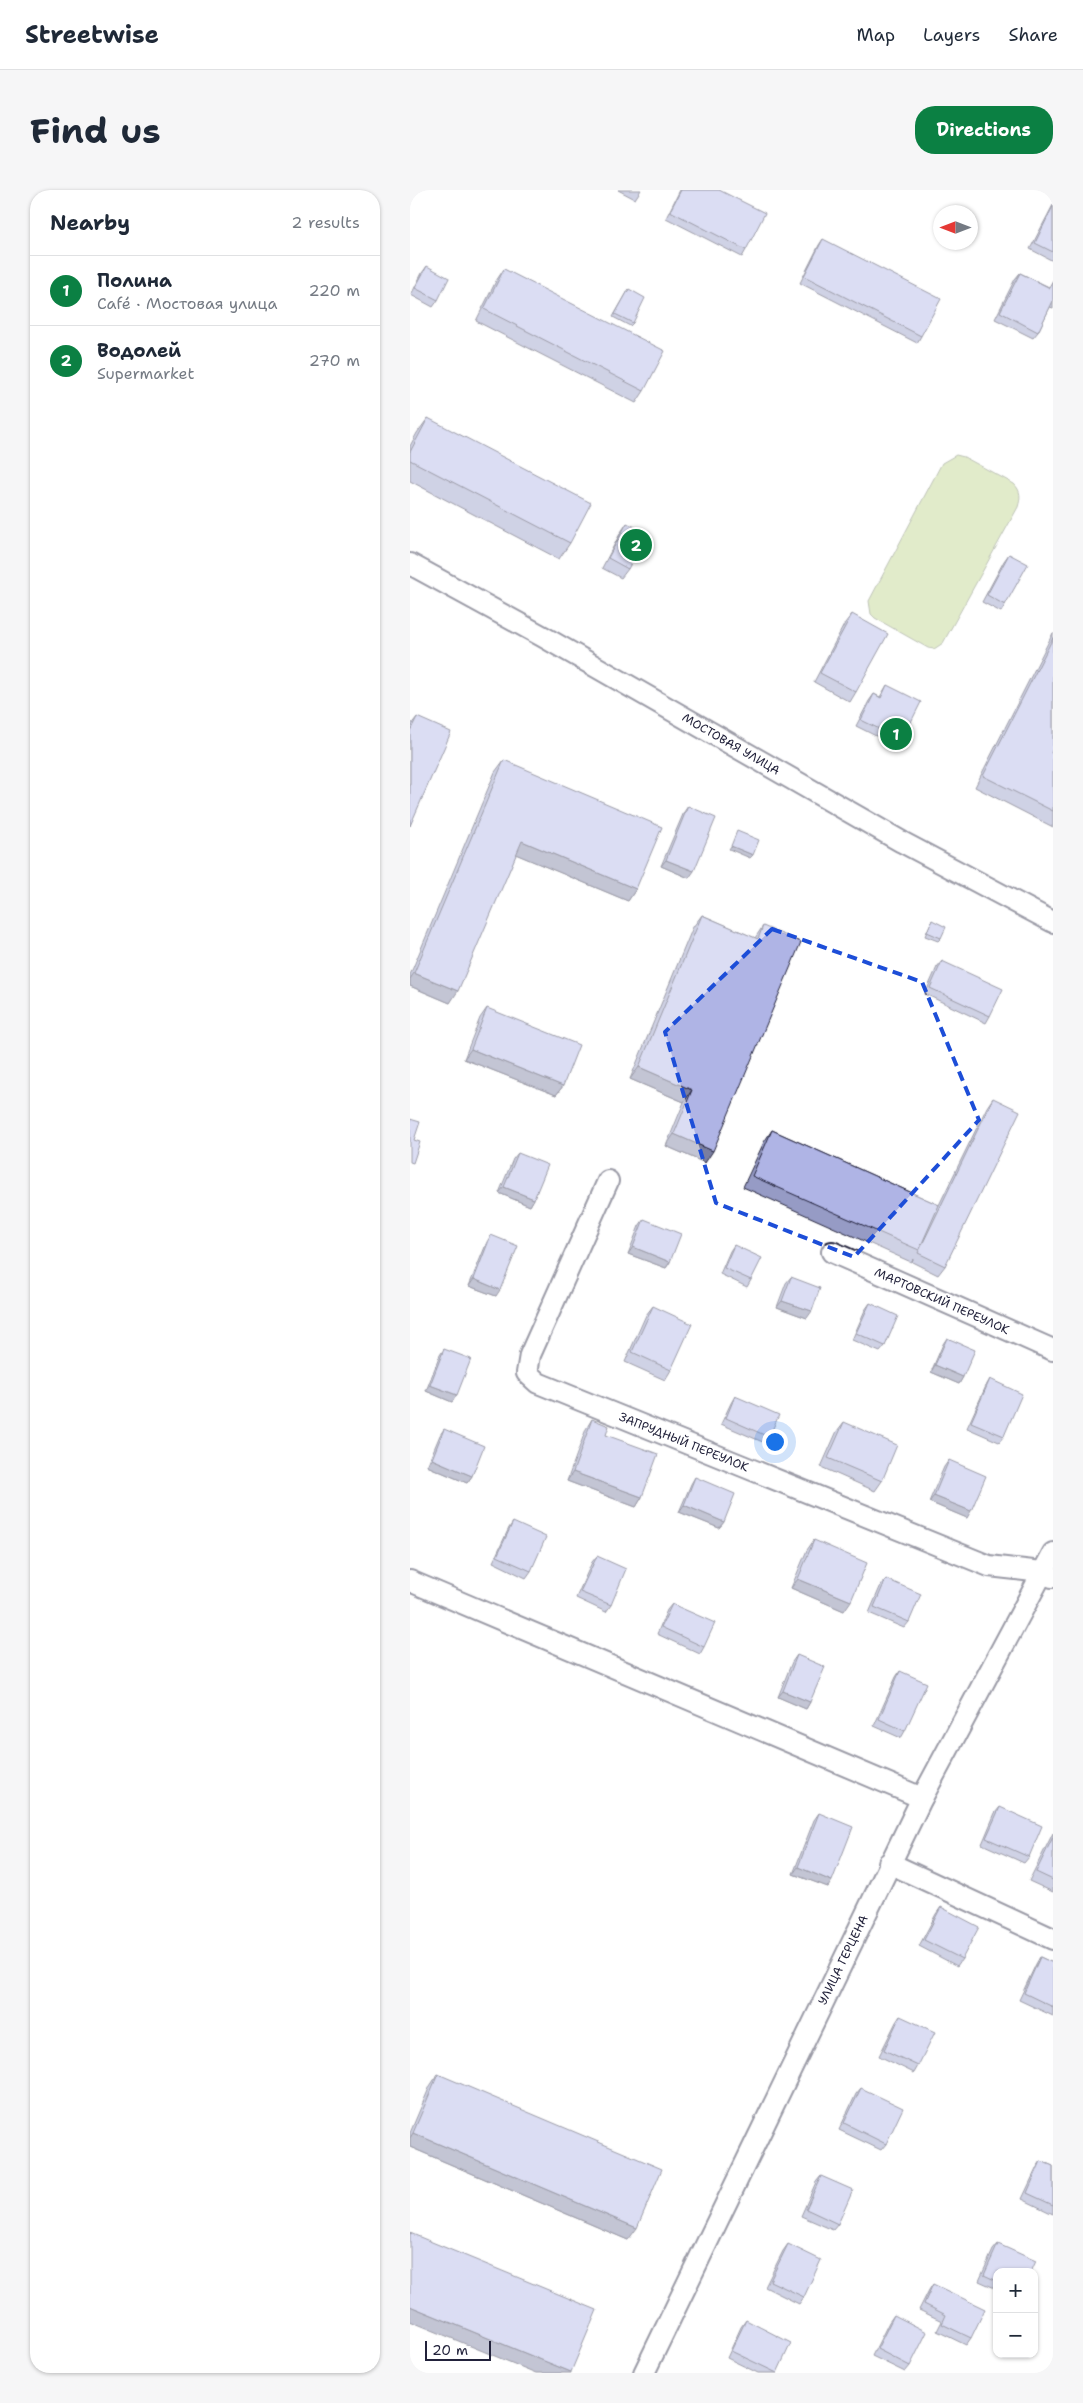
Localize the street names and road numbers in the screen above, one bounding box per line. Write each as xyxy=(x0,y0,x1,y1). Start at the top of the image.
street label: МОСТОВАЯ УЛИЦА xyxy=(679,709,783,779)
street label: МАРТОВСКИЙ ПЕРЕУЛОК xyxy=(872,1264,1012,1338)
street label: ЗАПРУДНЫЙ ПЕРЕУЛОК xyxy=(617,1409,752,1475)
street label: УЛИЦА ГЕРЦЕНА xyxy=(814,1912,872,2007)

